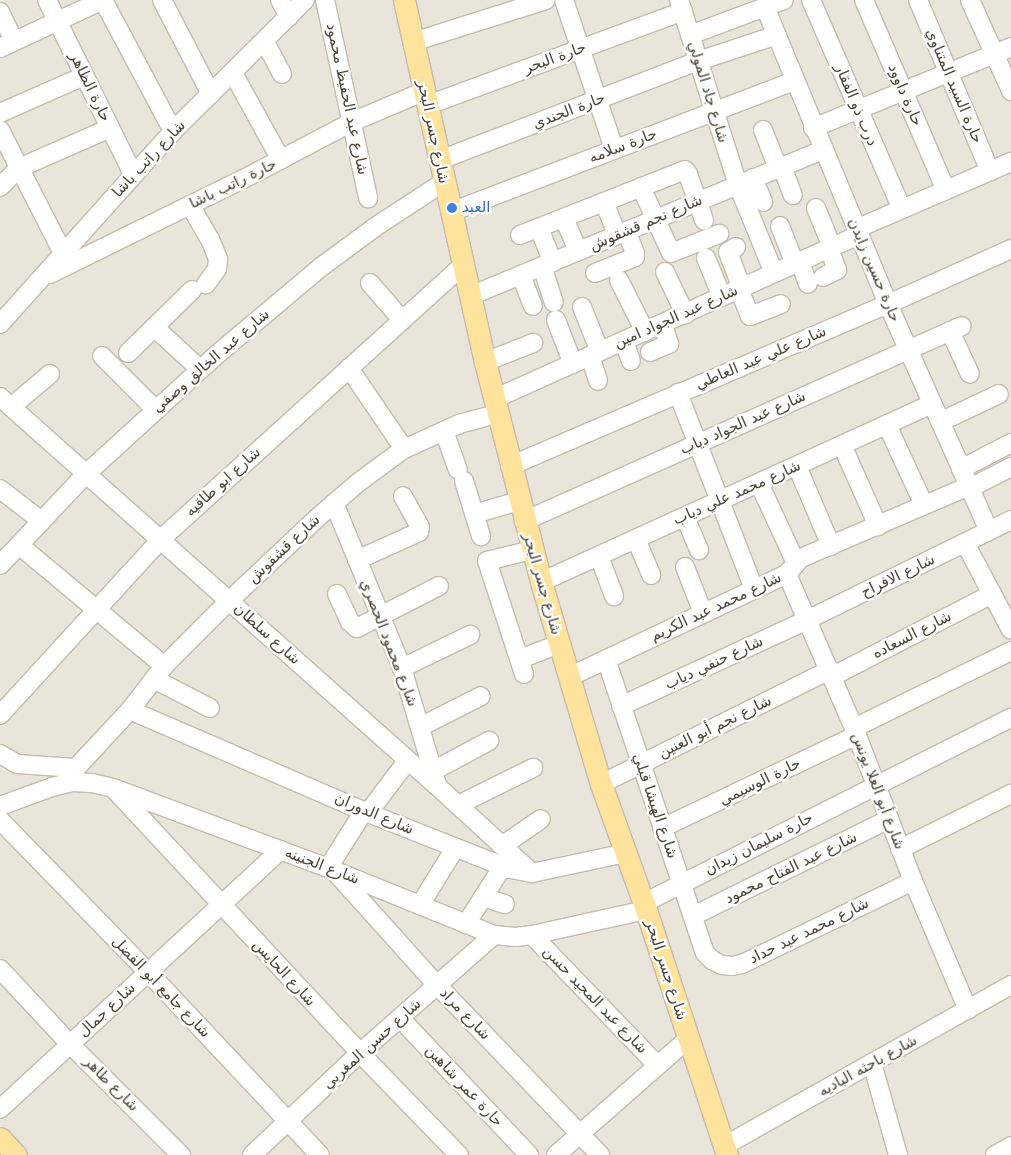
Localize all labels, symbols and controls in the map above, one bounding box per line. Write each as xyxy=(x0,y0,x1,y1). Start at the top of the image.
street label: شارع عبد الحفيظ محمود xyxy=(322,22,372,176)
street label: حارة السيد المتناوي xyxy=(922,26,986,146)
street label: حارة البحر xyxy=(521,38,589,78)
street label: شارع جاد المولي xyxy=(684,39,732,145)
street label: حارة الظاهر xyxy=(65,49,115,125)
street label: درب ذو الفقار xyxy=(831,61,881,149)
street label: حارة داوود xyxy=(884,61,926,129)
street label: شارع جسر البحر xyxy=(413,79,453,185)
street label: حارة الجندي xyxy=(530,89,608,133)
street label: شارع راتب باشا xyxy=(109,117,189,201)
street label: حارة سلامه xyxy=(586,125,660,167)
street label: حارة راتب باشا xyxy=(187,155,279,213)
street label: شارع نجم قشقوش xyxy=(587,191,705,255)
place label: العبد xyxy=(462,199,490,217)
marker: العبد xyxy=(446,202,458,214)
street label: حارة حسين زايدن xyxy=(844,215,904,325)
street label: شارع عبد الجواد امين xyxy=(611,281,741,353)
street label: شارع عبد الخالق وصفي xyxy=(149,305,273,417)
street label: شارع علي عبد العاطي xyxy=(693,322,829,394)
street label: شارع عبد الجواد دياب xyxy=(677,387,809,459)
street label: شارع ابو طاقيه xyxy=(182,443,264,521)
street label: شارع محمد علي دياب xyxy=(670,457,804,529)
street label: شارع قشقوش xyxy=(244,511,324,587)
street label: شارع جسر البحر xyxy=(519,531,565,637)
street label: شارع الافراح xyxy=(858,550,938,602)
street label: شارع محمد عبد الكريم xyxy=(648,569,784,645)
street label: شارع محمود الحصري xyxy=(356,577,422,709)
street label: شارع سلطان xyxy=(230,599,304,669)
street label: شارع السعاده xyxy=(869,607,955,663)
street label: شارع حنفي دياب xyxy=(662,632,766,694)
street label: شارع نجم أبو العنين xyxy=(655,692,775,762)
street label: شارع أبو العلا يونس xyxy=(847,730,909,852)
street label: شارع الهيشا قبلي xyxy=(629,751,681,861)
street label: حارة الوسيمي xyxy=(716,755,804,809)
street label: شارع الدوران xyxy=(332,789,416,839)
street label: حارة سليمان زيدان xyxy=(702,809,816,879)
street label: شارع عبد الفتاح محمود xyxy=(722,828,860,908)
street label: شارع الجنينه xyxy=(282,844,362,888)
street label: شارع محمد عيد حداد xyxy=(746,894,872,968)
street label: شارع جسر البحر xyxy=(641,917,691,1023)
street label: شارع جامع أبو الفضل xyxy=(108,932,214,1042)
street label: شارع الحايس xyxy=(249,936,319,1010)
street label: شارع عبد المجيد حسن xyxy=(539,942,651,1058)
street label: شارع جمال xyxy=(75,979,139,1041)
street label: شارع مراد xyxy=(436,984,494,1044)
street label: شارع حسن المغربي xyxy=(319,995,425,1093)
street label: شارع باحثه الباديه xyxy=(815,1031,921,1101)
street label: حارة عمر شاهين xyxy=(421,1041,507,1131)
street label: شارع طاهر xyxy=(80,1053,142,1115)

